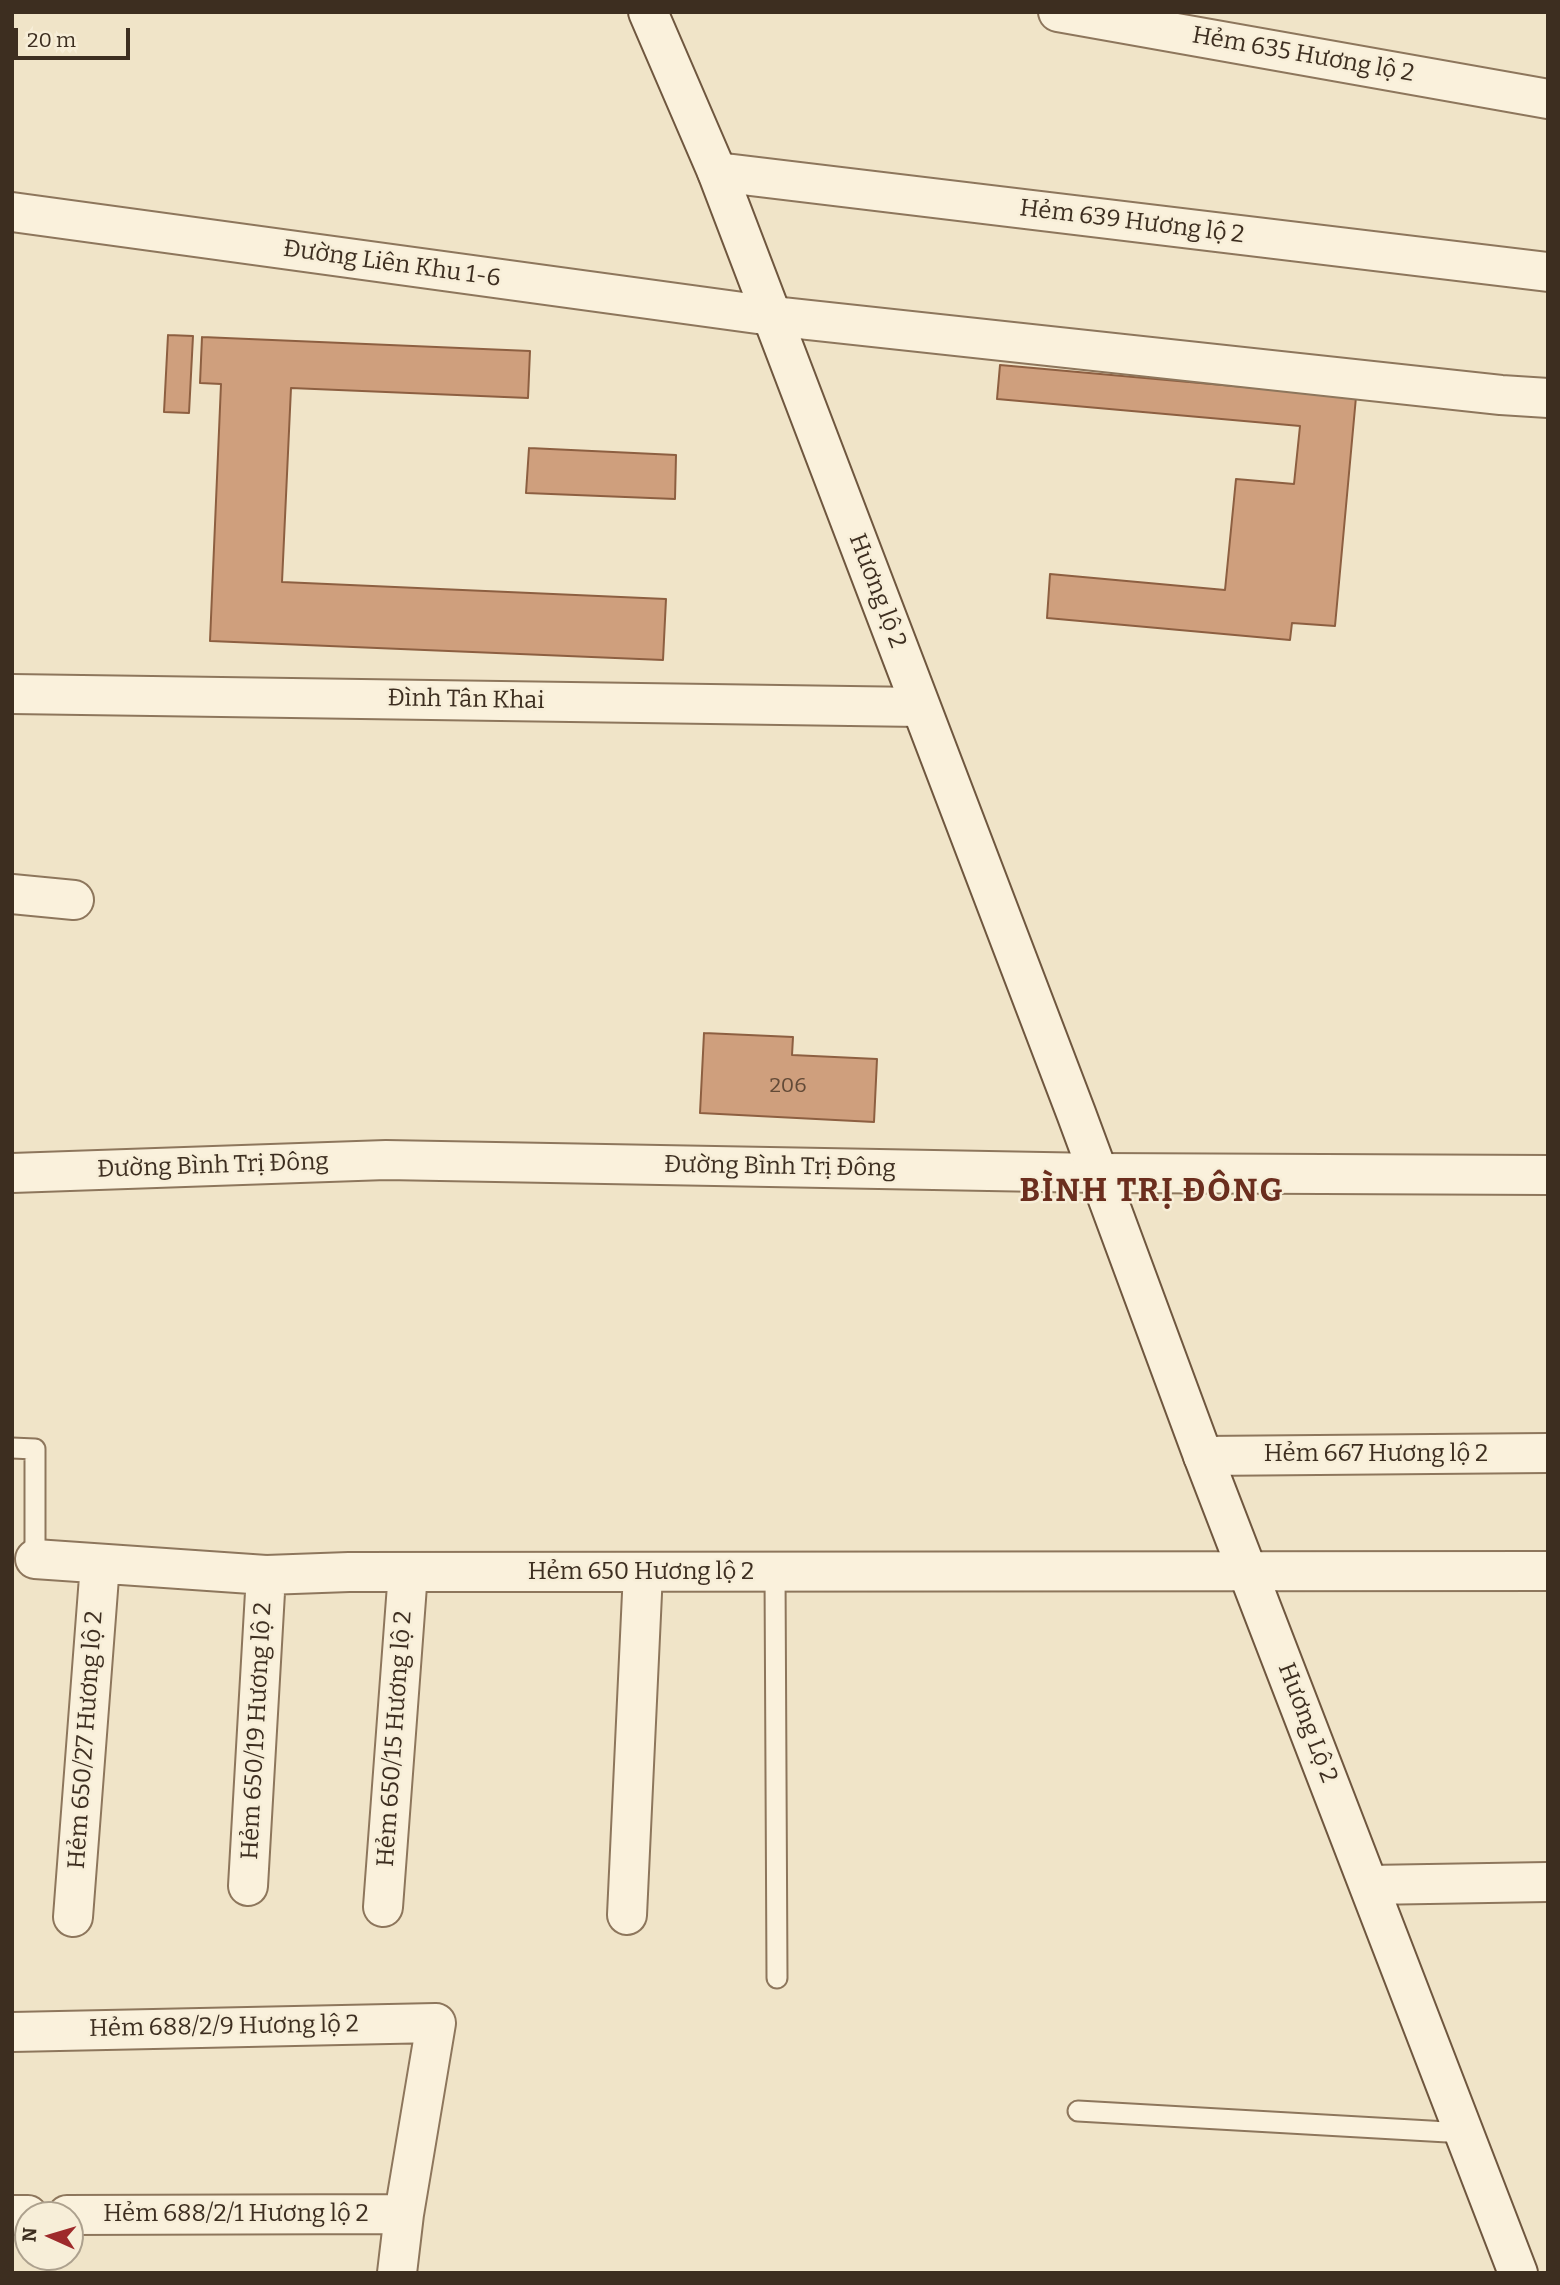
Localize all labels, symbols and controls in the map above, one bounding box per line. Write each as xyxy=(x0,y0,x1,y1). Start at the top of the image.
scale bar xyxy=(18,14,133,58)
street label: Hẻm 635 Hương lộ 2 xyxy=(1190,21,1416,89)
text: 20 m xyxy=(27,27,76,53)
street label: Hẻm 639 Hương lộ 2 xyxy=(1018,194,1246,250)
street label: Đường Liên Khu 1-6 xyxy=(282,234,502,294)
street label: Hương lộ 2 xyxy=(842,530,912,652)
street label: Đình Tân Khai xyxy=(387,684,545,716)
house number: 206 xyxy=(769,1073,807,1099)
street label: Đường Bình Trị Đông xyxy=(97,1148,329,1184)
street label: Đường Bình Trị Đông xyxy=(664,1151,896,1183)
district label: BÌNH TRỊ ĐÔNG xyxy=(1021,1173,1283,1211)
street label: Hẻm 667 Hương lộ 2 xyxy=(1264,1440,1488,1468)
street label: Hẻm 650 Hương lộ 2 xyxy=(528,1558,754,1586)
street label: Hẻm 650/19 Hương lộ 2 xyxy=(236,1602,278,1860)
street label: Hẻm 650/27 Hương lộ 2 xyxy=(63,1610,109,1870)
street label: Hẻm 650/15 Hương lộ 2 xyxy=(372,1610,418,1868)
street label: Hương Lộ 2 xyxy=(1271,1659,1343,1787)
street label: Hẻm 688/2/9 Hương lộ 2 xyxy=(89,2010,359,2044)
street label: Hẻm 688/2/1 Hương lộ 2 xyxy=(103,2200,369,2228)
north arrow xyxy=(14,2201,84,2271)
text: N xyxy=(18,2227,42,2243)

